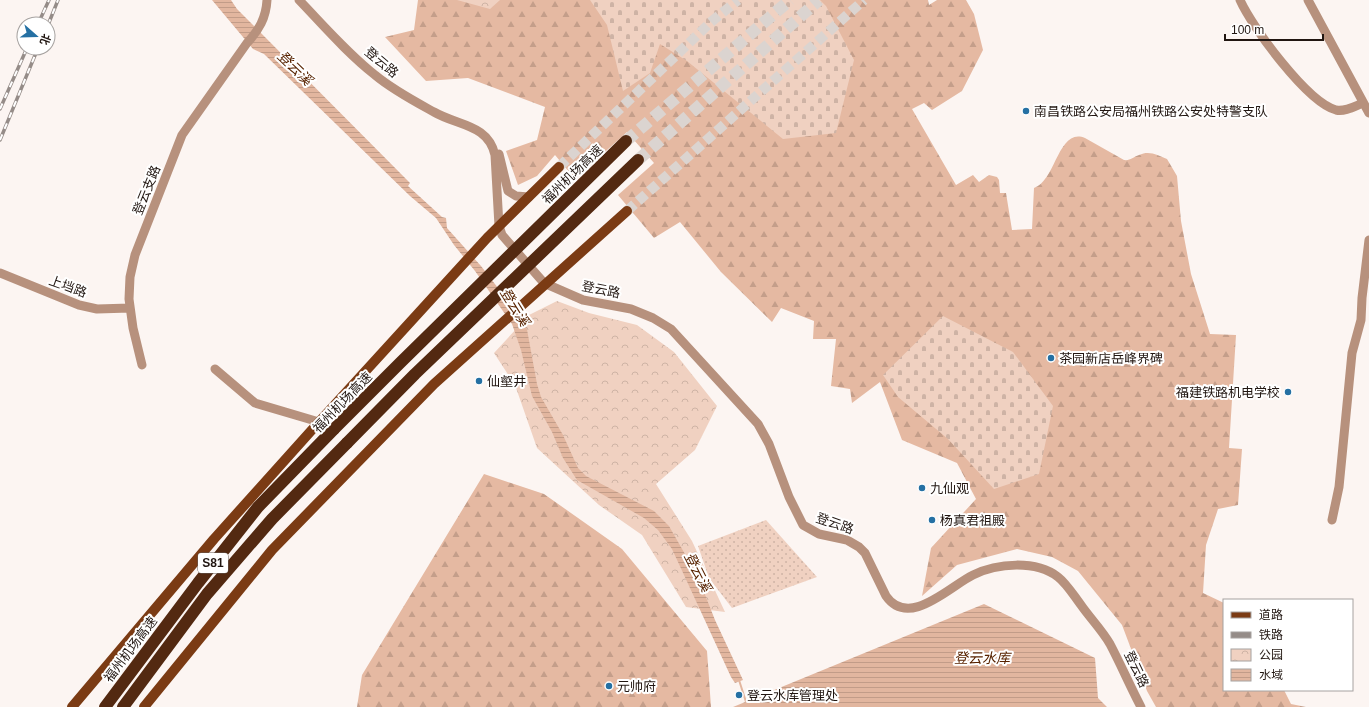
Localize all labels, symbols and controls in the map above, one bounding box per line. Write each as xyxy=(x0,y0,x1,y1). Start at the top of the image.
north arrow xyxy=(16,16,56,56)
scale bar xyxy=(1225,16,1323,42)
text: 100 m xyxy=(1231,23,1264,37)
text: 北 xyxy=(38,32,53,47)
street label: 登云路 xyxy=(362,44,401,81)
water label: 登云溪 xyxy=(274,48,317,90)
place label: 南昌铁路公安局福州铁路公安处特警支队 xyxy=(1034,104,1268,119)
marker: 南昌铁路公安局福州铁路公安处特警支队 xyxy=(1021,106,1031,116)
street label: 福州机场高速 xyxy=(539,142,606,207)
street label: 登云支路 xyxy=(130,163,163,217)
street label: 上垱路 xyxy=(47,273,89,300)
street label: 登云路 xyxy=(580,278,621,301)
water label: 登云溪 xyxy=(497,285,534,331)
place label: 茶园新店岳峰界碑 xyxy=(1059,351,1163,366)
marker: 茶园新店岳峰界碑 xyxy=(1046,353,1056,363)
street label: 福州机场高速 xyxy=(310,369,375,436)
place label: 仙壑井 xyxy=(487,374,526,389)
marker: 仙壑井 xyxy=(474,376,484,386)
place label: 福建铁路机电学校 xyxy=(1176,385,1280,400)
marker: 福建铁路机电学校 xyxy=(1283,387,1293,397)
place label: 九仙观 xyxy=(930,481,969,496)
marker: 九仙观 xyxy=(917,483,927,493)
street label: 登云路 xyxy=(814,510,856,537)
place label: 杨真君祖殿 xyxy=(940,513,1005,528)
marker: 杨真君祖殿 xyxy=(927,515,937,525)
water label: 登云溪 xyxy=(681,550,716,596)
road number: S81 xyxy=(198,553,228,573)
legend xyxy=(1223,599,1353,691)
text: 道路 xyxy=(1259,608,1283,622)
street label: 福州机场高速 xyxy=(101,614,160,685)
text: 铁路 xyxy=(1259,628,1283,642)
street label: 登云路 xyxy=(1121,648,1152,690)
text: 公园 xyxy=(1259,648,1283,662)
water label: 登云水库 xyxy=(954,650,1012,666)
text: 水域 xyxy=(1259,668,1283,682)
place label: 元帅府 xyxy=(617,679,656,694)
marker: 元帅府 xyxy=(604,681,614,691)
place label: 登云水库管理处 xyxy=(747,688,838,703)
marker: 登云水库管理处 xyxy=(734,690,744,700)

